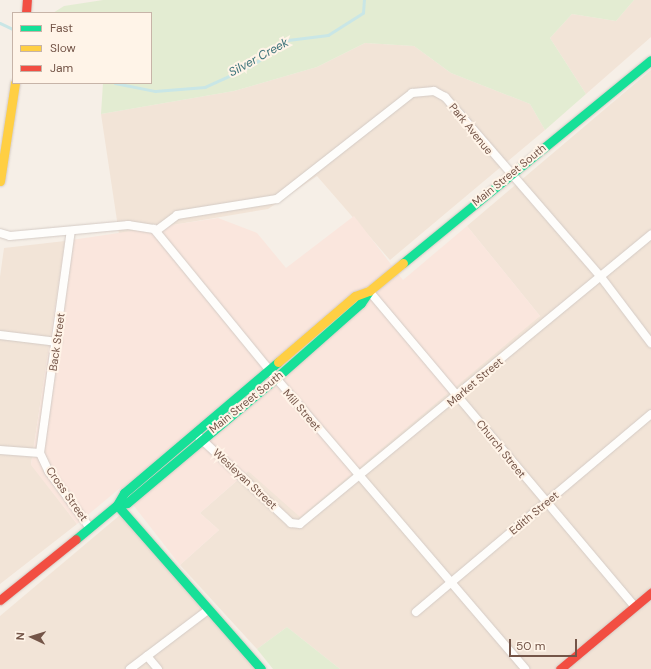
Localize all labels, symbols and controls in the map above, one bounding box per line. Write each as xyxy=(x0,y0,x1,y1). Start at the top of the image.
legend xyxy=(12,12,152,84)
text: Fast xyxy=(50,20,73,36)
water label: Silver Creek xyxy=(227,36,291,80)
text: Slow xyxy=(50,40,76,56)
text: Jam xyxy=(50,60,73,76)
street label: Park Avenue xyxy=(446,101,496,157)
street label: Main Street South xyxy=(469,141,549,209)
street label: Back Street xyxy=(46,312,68,372)
street label: Market Street xyxy=(444,355,506,409)
street label: Main Street South xyxy=(206,368,286,436)
street label: Mill Street xyxy=(280,386,324,434)
street label: Church Street xyxy=(474,417,528,481)
street label: Wesleyan Street xyxy=(210,446,280,512)
street label: Cross Street xyxy=(43,464,91,524)
street label: Edith Street xyxy=(507,489,561,537)
north arrow xyxy=(12,617,52,657)
scale bar xyxy=(511,631,579,657)
text: N xyxy=(13,632,27,641)
text: 50 m xyxy=(516,638,545,654)

